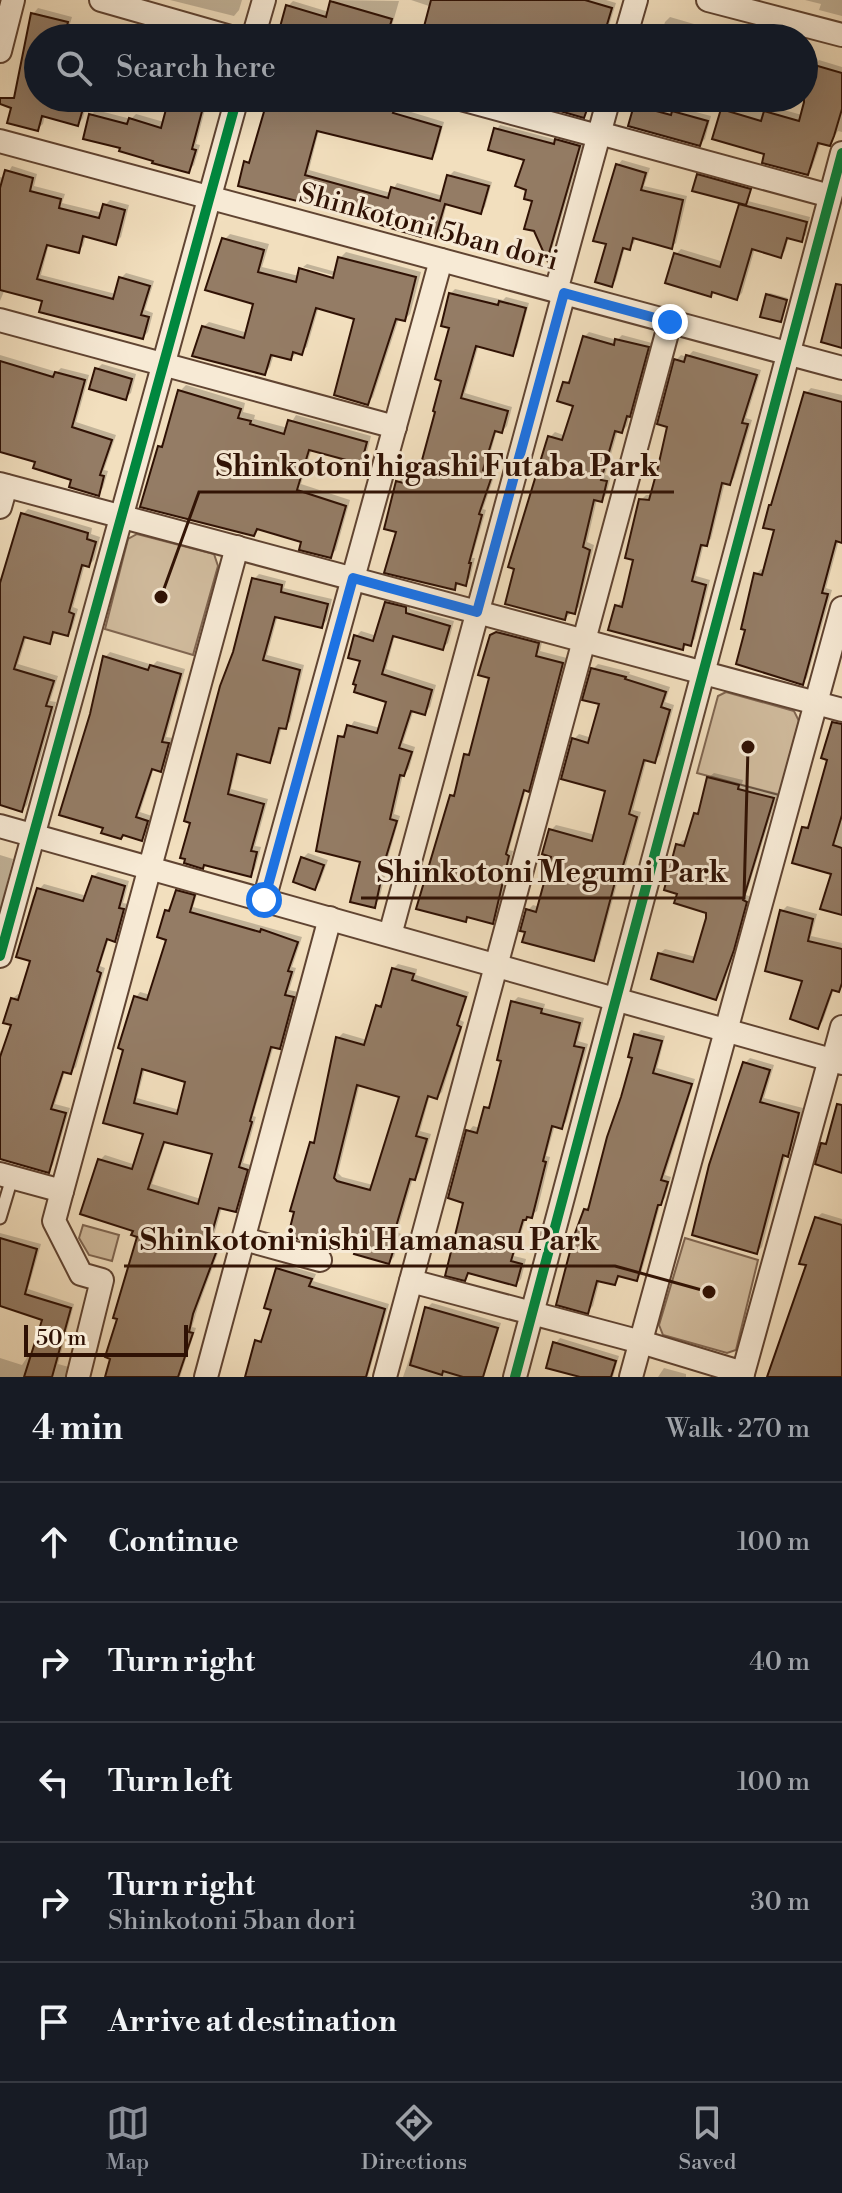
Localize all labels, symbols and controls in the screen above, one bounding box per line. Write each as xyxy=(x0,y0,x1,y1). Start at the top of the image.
search box xyxy=(24,24,818,112)
icon: search xyxy=(52,46,96,90)
text: Search here xyxy=(116,49,276,87)
street label: Shinkotoni 5ban dori xyxy=(295,176,562,279)
route end xyxy=(652,304,688,340)
callout: Shinkotoni higashi Futaba Park xyxy=(199,438,674,492)
text: Shinkotoni higashi Futaba Park xyxy=(216,448,659,486)
callout: Shinkotoni Megumi Park xyxy=(361,844,744,898)
text: Shinkotoni Megumi Park xyxy=(377,854,728,892)
route start xyxy=(246,882,282,918)
callout: Shinkotoni nishi Hamanasu Park xyxy=(124,1212,615,1266)
text: Shinkotoni nishi Hamanasu Park xyxy=(140,1222,599,1260)
scale bar xyxy=(24,1321,188,1357)
text: 50 m xyxy=(36,1325,87,1352)
text: 4 min xyxy=(32,1408,123,1450)
text: Walk · 270 m xyxy=(666,1413,810,1445)
icon: ahead xyxy=(32,1520,76,1564)
text: Continue xyxy=(108,1523,239,1561)
text: 100 m xyxy=(737,1526,810,1558)
icon: right xyxy=(32,1640,76,1684)
text: Turn right xyxy=(108,1643,255,1681)
text: 40 m xyxy=(749,1646,810,1678)
icon: left xyxy=(32,1760,76,1804)
text: Turn left xyxy=(108,1763,232,1801)
text: 100 m xyxy=(737,1766,810,1798)
text: Turn right xyxy=(108,1867,255,1905)
icon: right xyxy=(32,1880,76,1924)
text: 30 m xyxy=(750,1886,810,1918)
text: Shinkotoni 5ban dori xyxy=(108,1905,356,1937)
icon: arrive xyxy=(32,2000,76,2044)
text: Arrive at destination xyxy=(108,2003,397,2041)
tab: Map xyxy=(106,2101,150,2176)
tab: Directions xyxy=(361,2101,467,2176)
tab: Saved xyxy=(679,2101,736,2176)

